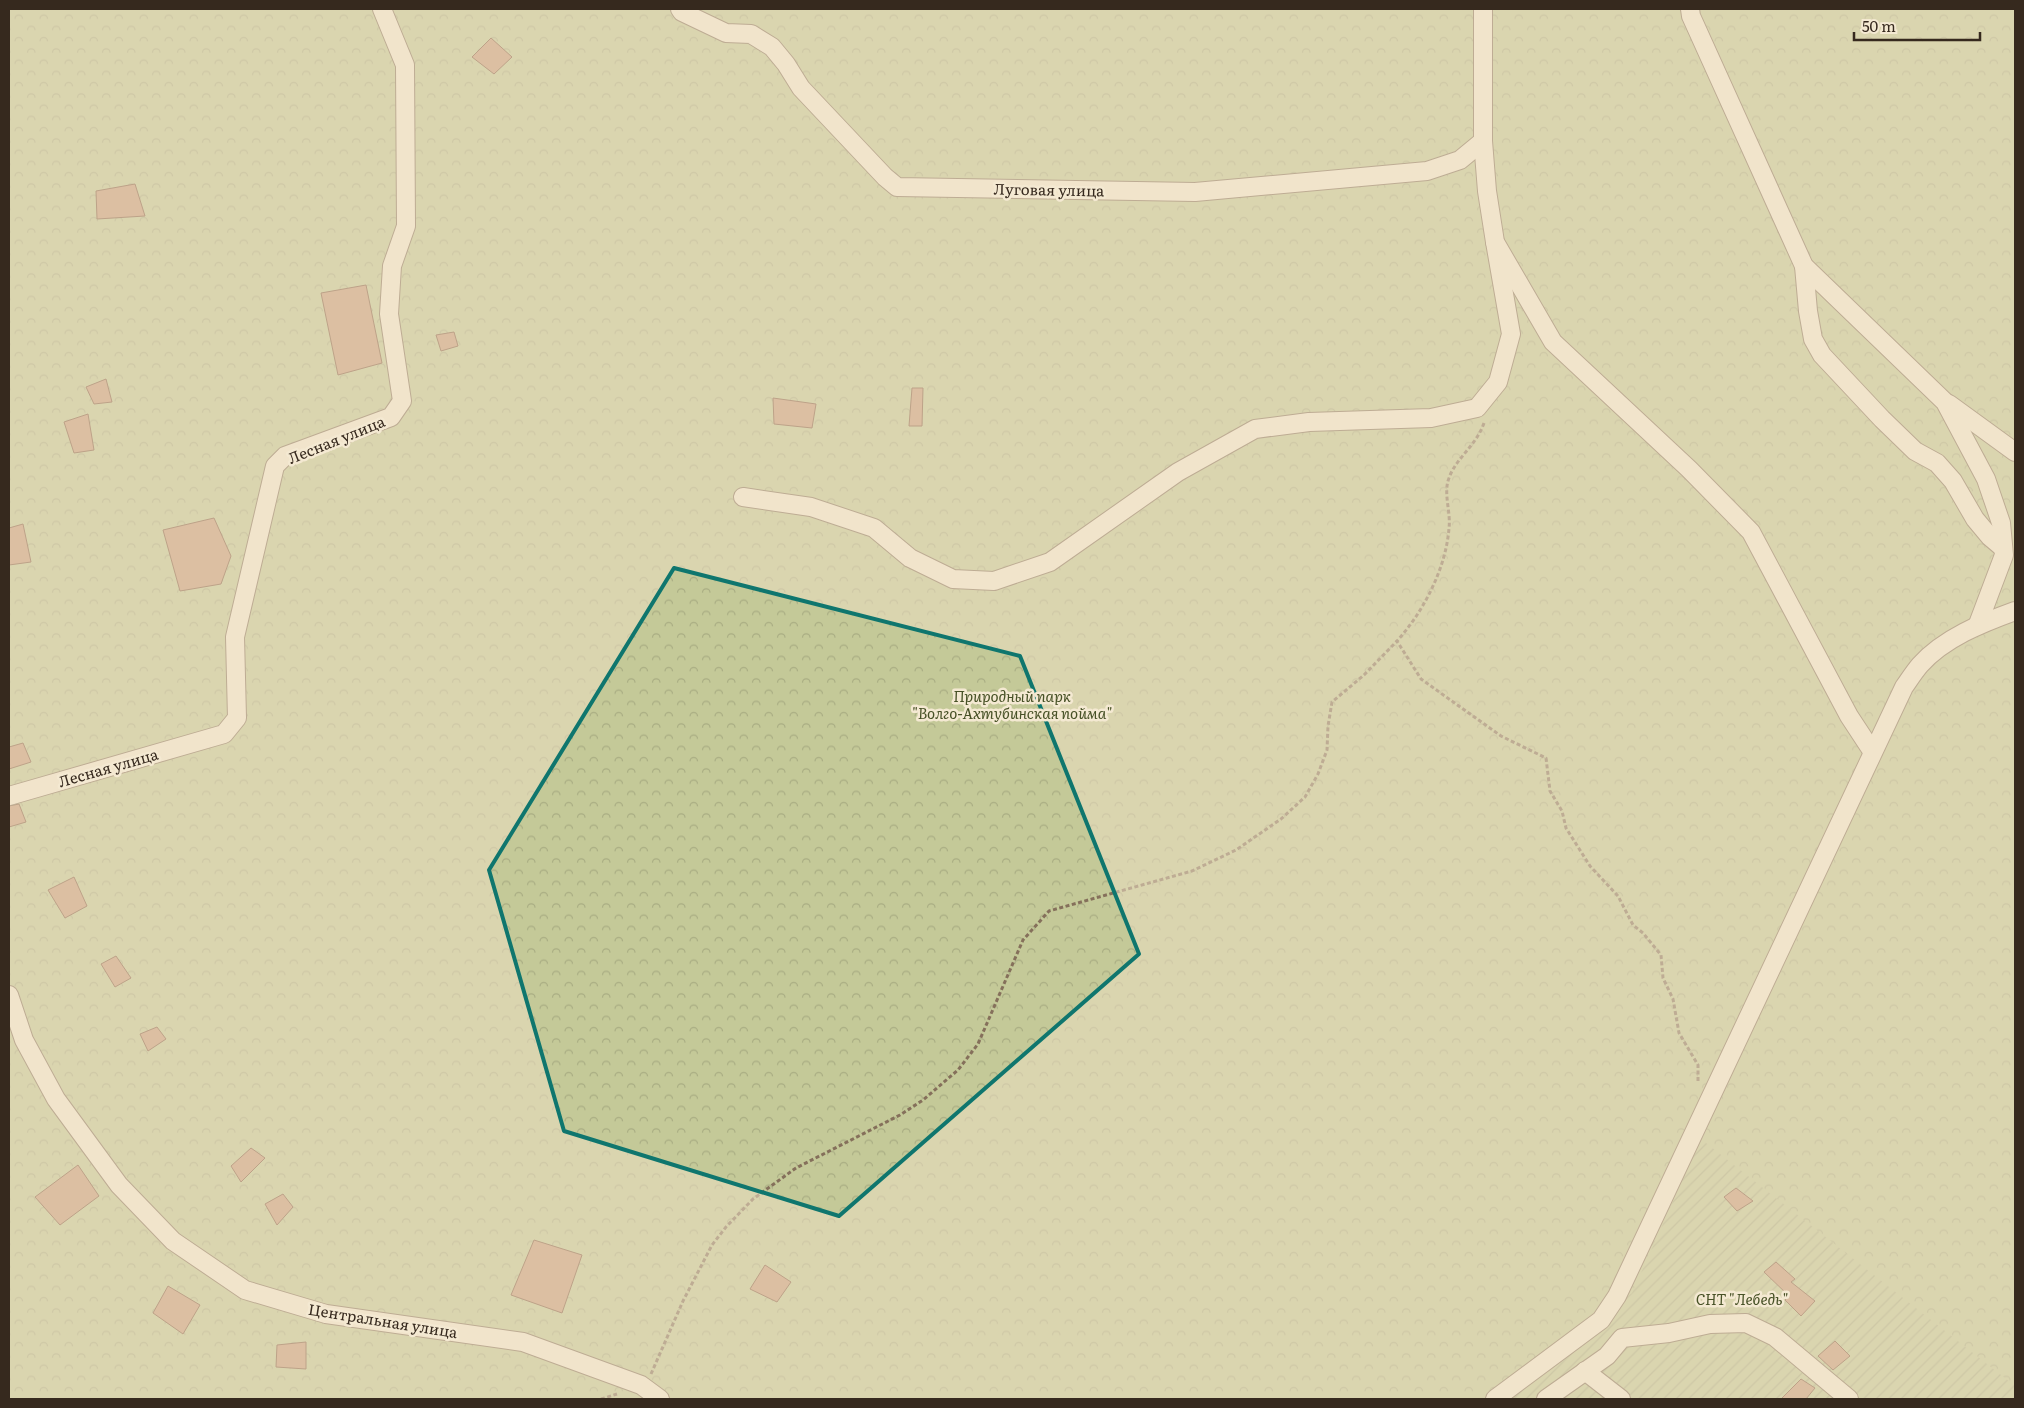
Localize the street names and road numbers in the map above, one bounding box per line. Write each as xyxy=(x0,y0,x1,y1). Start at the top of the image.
street label: Луговая улица xyxy=(994,177,1105,201)
street label: Лесная улица xyxy=(284,409,389,469)
street label: Лесная улица xyxy=(55,741,162,792)
street label: Центральная улица xyxy=(307,1297,460,1343)

